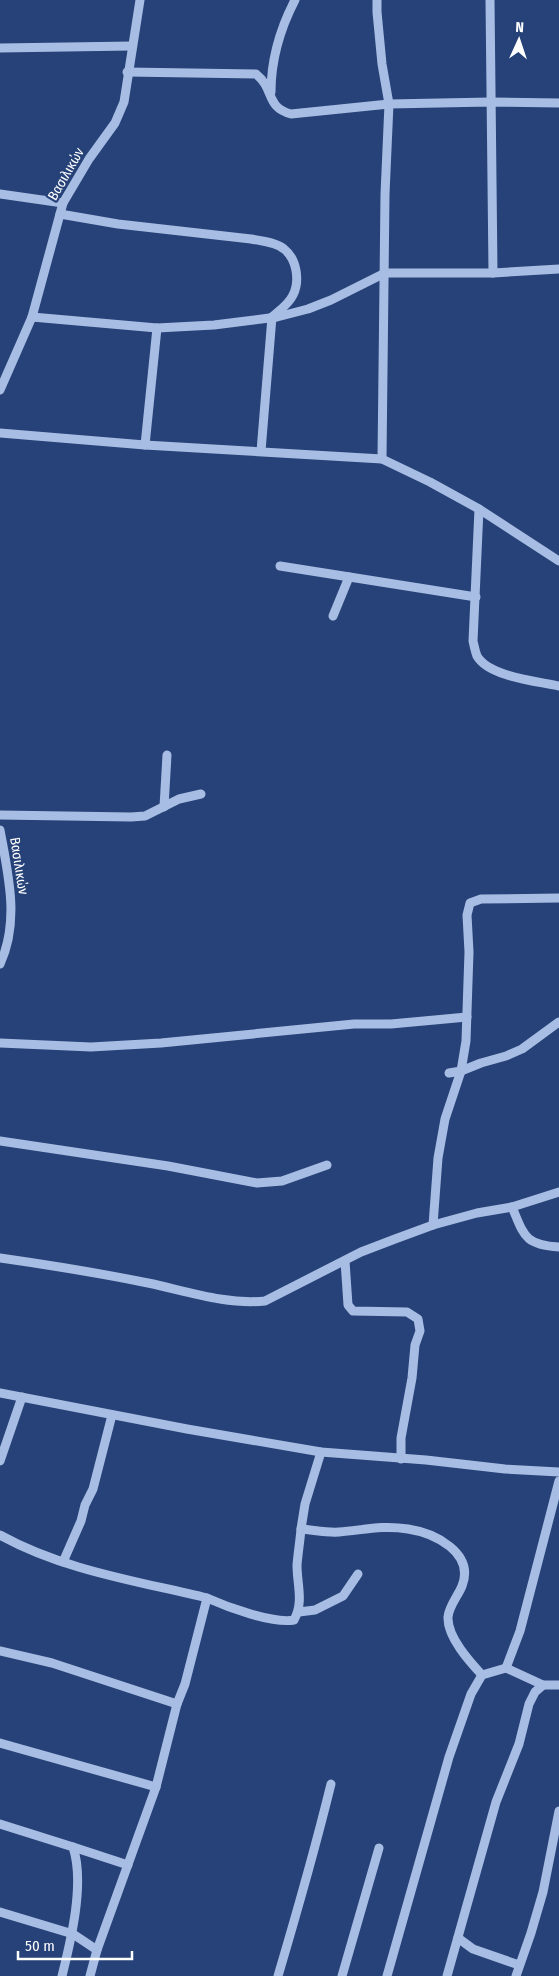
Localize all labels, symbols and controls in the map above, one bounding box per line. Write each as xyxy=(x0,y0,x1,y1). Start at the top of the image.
north arrow xyxy=(494,15,544,65)
text: N xyxy=(515,19,524,36)
street label: Βασιλικών xyxy=(44,145,88,203)
street label: Βασιλικών xyxy=(6,836,32,896)
scale bar xyxy=(18,1928,131,1960)
text: 50 m xyxy=(25,1937,55,1955)

